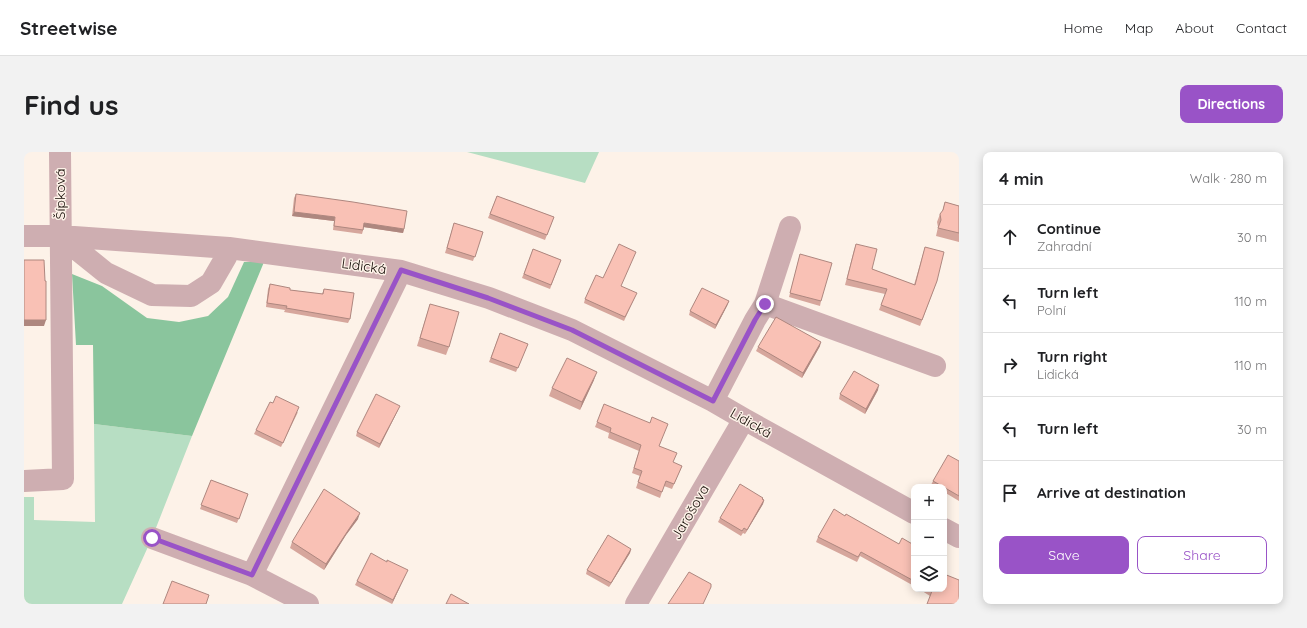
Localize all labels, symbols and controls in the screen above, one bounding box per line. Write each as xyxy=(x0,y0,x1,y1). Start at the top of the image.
text: Streetwise xyxy=(20,16,117,40)
text: Home xyxy=(1064,19,1103,37)
text: Map xyxy=(1125,19,1153,37)
text: About xyxy=(1175,19,1214,37)
text: Contact xyxy=(1236,19,1287,37)
button: Directions xyxy=(1180,85,1283,123)
text: Find us xyxy=(24,87,118,122)
text: 4 min xyxy=(999,168,1044,189)
street label: Šípková xyxy=(51,169,69,219)
text: Walk · 280 m xyxy=(1190,170,1267,186)
text: Continue xyxy=(1037,219,1101,238)
icon: ahead xyxy=(999,226,1021,248)
text: 30 m xyxy=(1237,229,1267,245)
text: Zahradní xyxy=(1037,238,1092,254)
street label: Lidická xyxy=(340,254,388,278)
text: Turn left xyxy=(1037,283,1099,302)
icon: left xyxy=(999,290,1021,312)
text: 110 m xyxy=(1234,293,1267,309)
route end xyxy=(756,295,774,313)
text: Polní xyxy=(1037,302,1066,318)
text: Turn right xyxy=(1037,347,1108,366)
icon: right xyxy=(999,354,1021,376)
text: 110 m xyxy=(1234,357,1267,373)
text: Lidická xyxy=(1037,366,1079,382)
street label: Lidická xyxy=(727,404,775,442)
icon: left xyxy=(999,418,1021,440)
text: Turn left xyxy=(1037,419,1099,438)
text: 30 m xyxy=(1237,421,1267,437)
street label: Jarošova xyxy=(667,481,713,543)
icon: arrive xyxy=(999,482,1021,504)
text: Arrive at destination xyxy=(1037,483,1186,502)
map controls xyxy=(911,484,947,592)
button: + xyxy=(911,484,947,520)
button: − xyxy=(911,520,947,556)
route start xyxy=(143,529,161,547)
button: Save xyxy=(999,536,1129,574)
button: Share xyxy=(1137,536,1267,574)
button: layers xyxy=(911,556,947,592)

